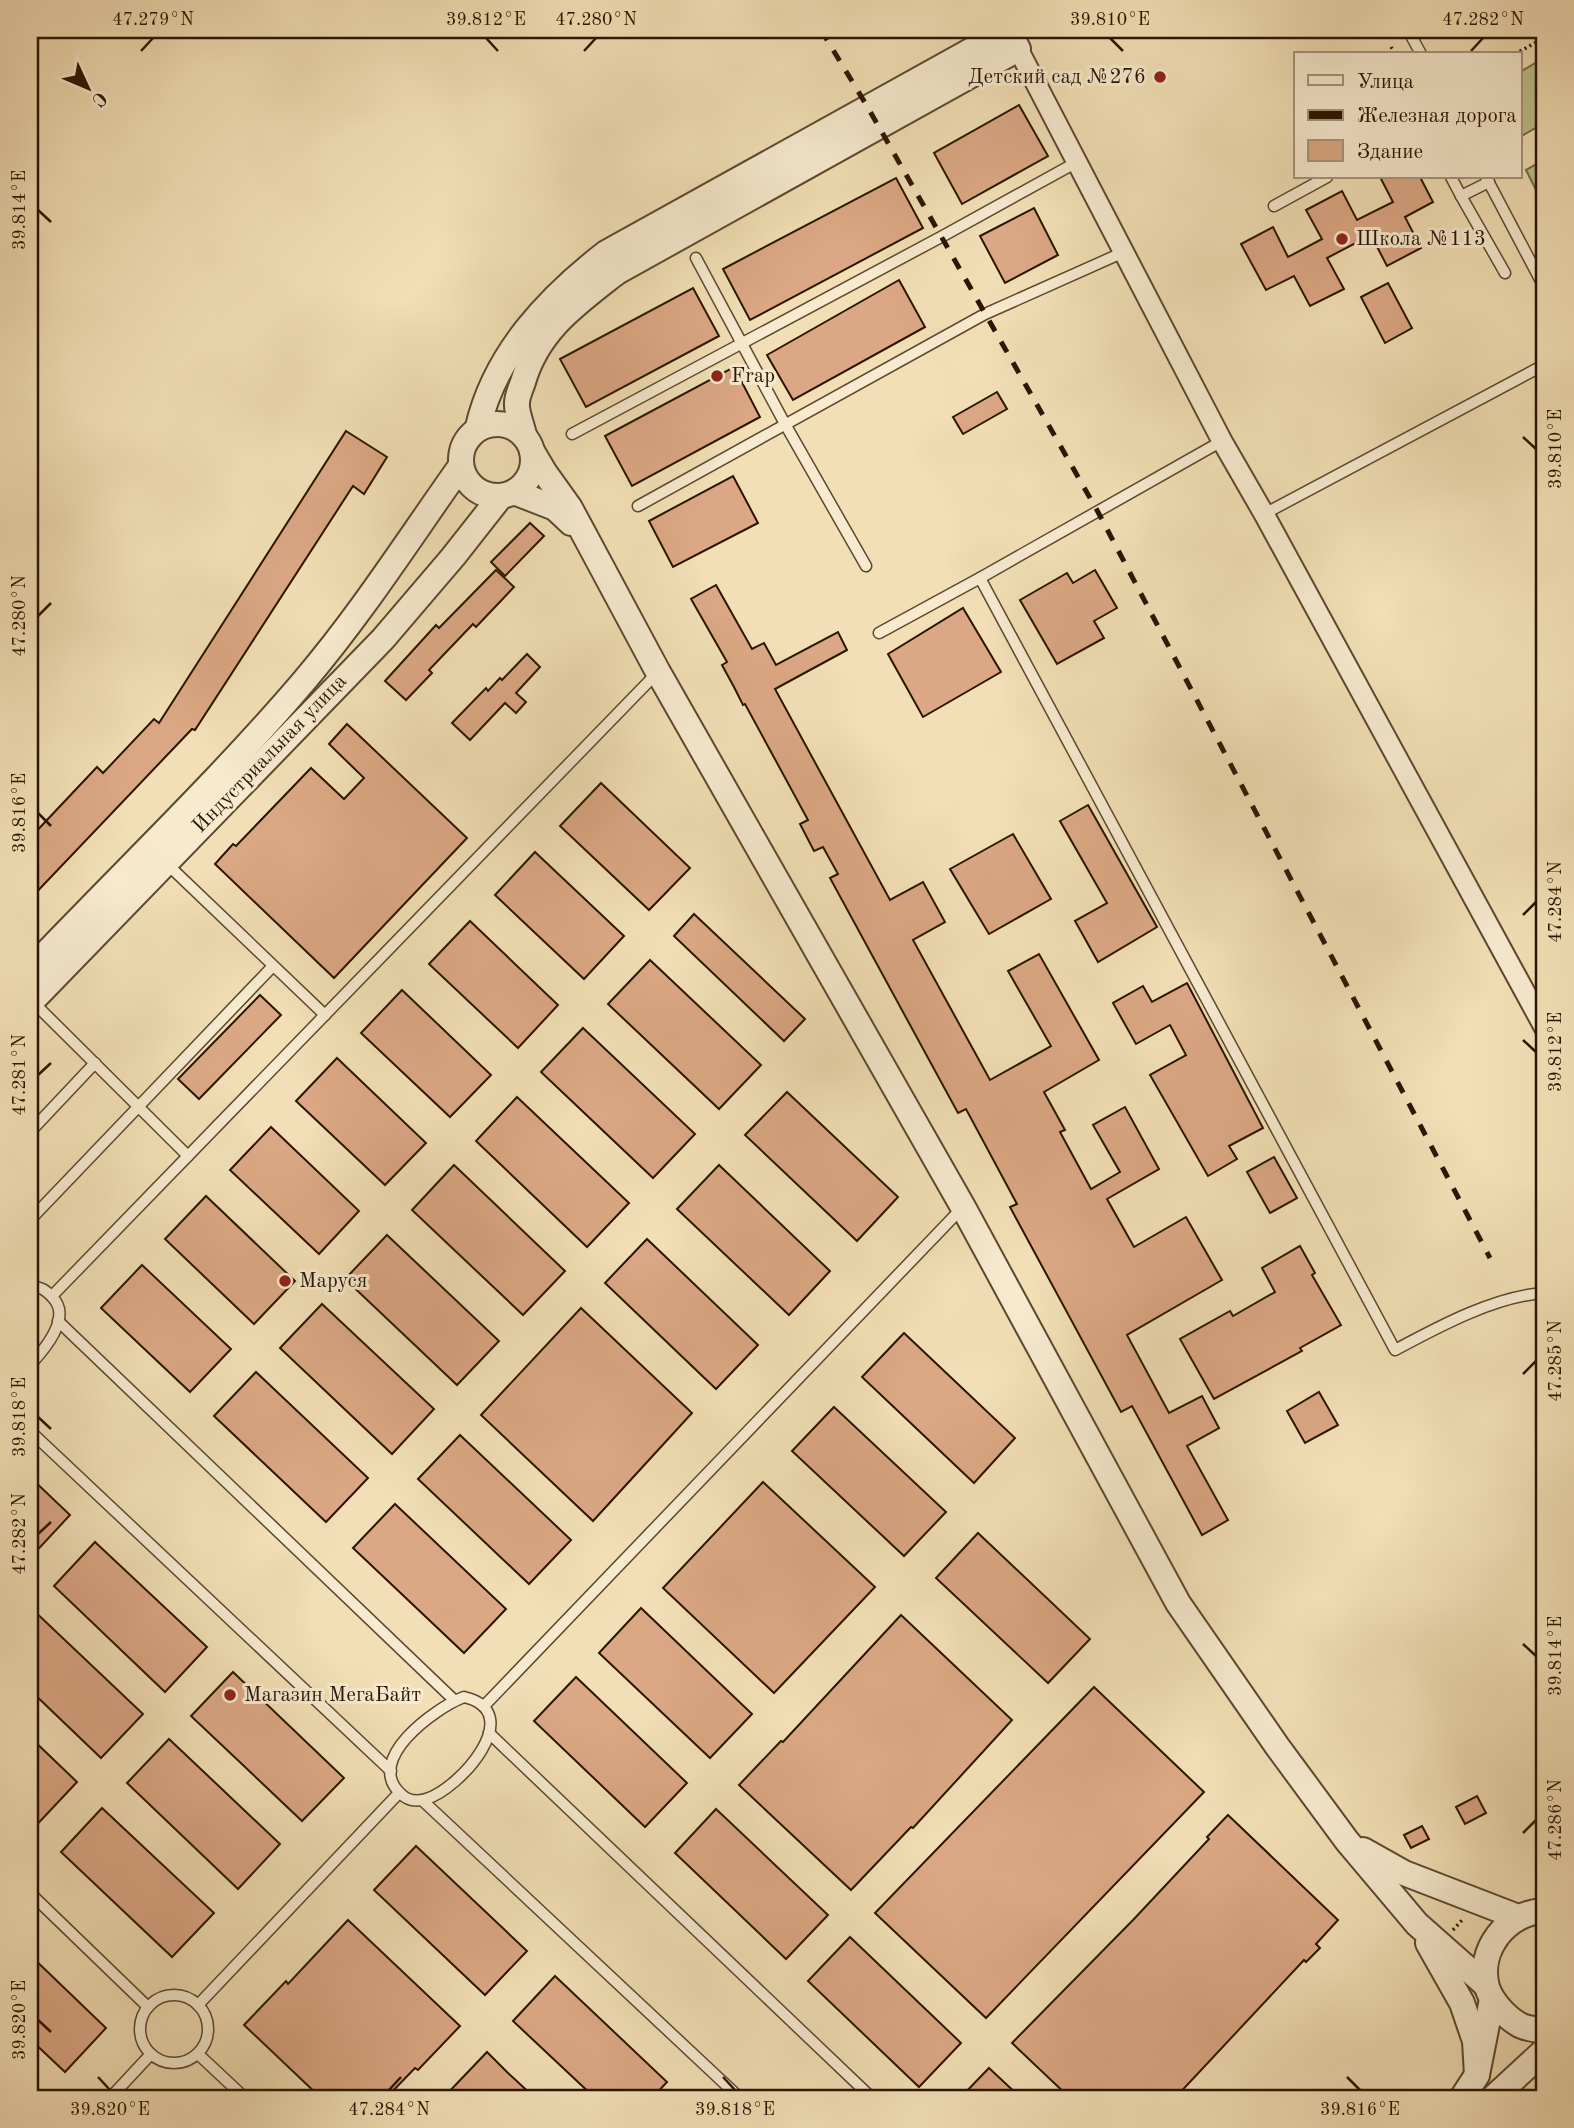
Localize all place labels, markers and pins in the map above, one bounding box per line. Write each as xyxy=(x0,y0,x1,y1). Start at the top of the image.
place label: Детский сад №276 xyxy=(968,67,1146,88)
marker: Детский сад №276 xyxy=(1152,69,1168,85)
place label: Школа №113 xyxy=(1356,229,1486,250)
marker: Школа №113 xyxy=(1334,231,1350,247)
place label: Frap xyxy=(731,366,775,387)
marker: Frap xyxy=(709,368,725,384)
place label: Маруся xyxy=(299,1271,368,1292)
marker: Маруся xyxy=(277,1273,293,1289)
place label: Магазин МегаБайт xyxy=(244,1685,421,1706)
marker: Магазин МегаБайт xyxy=(222,1687,238,1703)

